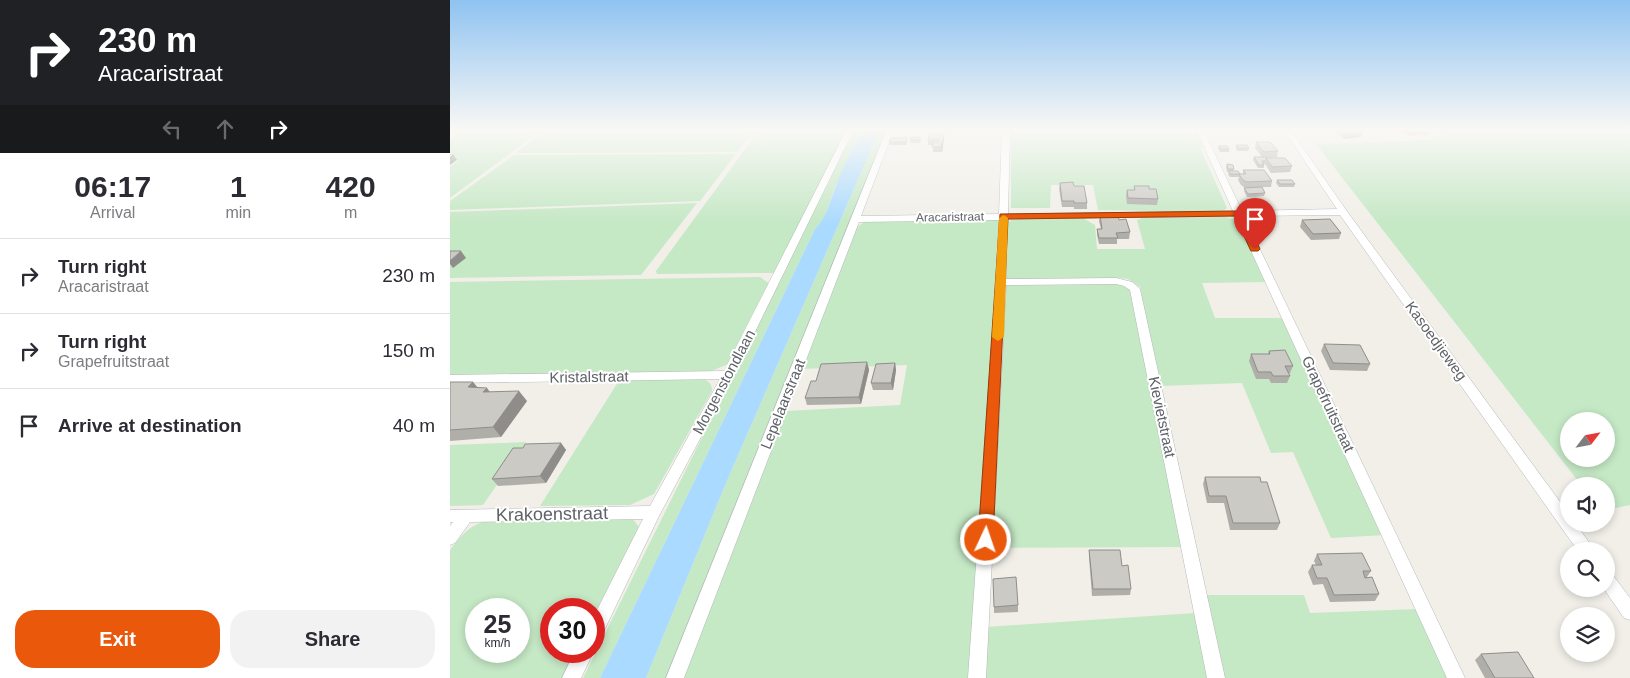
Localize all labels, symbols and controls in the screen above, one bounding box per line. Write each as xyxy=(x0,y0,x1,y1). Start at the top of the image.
icon: right xyxy=(15,20,80,85)
text: 230 m xyxy=(98,20,197,59)
text: Aracaristraat xyxy=(98,61,223,86)
icon: left xyxy=(158,115,186,143)
icon: ahead xyxy=(211,115,239,143)
icon: right xyxy=(264,115,292,143)
text: 06:17 xyxy=(74,170,151,203)
text: 1 xyxy=(230,170,247,203)
text: 420 xyxy=(326,170,376,203)
pin xyxy=(1234,198,1276,249)
text: Arrival xyxy=(90,204,135,221)
text: min xyxy=(225,204,251,221)
text: m xyxy=(344,204,357,221)
icon: arrive xyxy=(1241,205,1269,233)
street label: Aracaristraat xyxy=(916,209,985,225)
text: Turn right xyxy=(58,256,146,277)
icon: right xyxy=(15,262,43,290)
text: 230 m xyxy=(382,265,435,286)
text: Aracaristraat xyxy=(58,278,149,295)
street label: Kasoedjieweg xyxy=(1402,298,1471,383)
street label: Morgenstondlaan xyxy=(689,327,758,437)
text: Turn right xyxy=(58,331,146,352)
icon: right xyxy=(15,337,43,365)
text: 150 m xyxy=(382,340,435,361)
text: Grapefruitstraat xyxy=(58,353,169,370)
street label: Grapefruitstraat xyxy=(1299,353,1359,455)
street label: Lepelaarstraat xyxy=(757,355,809,451)
street label: Kristalstraat xyxy=(549,367,630,386)
street label: Kievietstraat xyxy=(1146,375,1180,460)
icon: arrive xyxy=(15,412,43,440)
north arrow xyxy=(1560,412,1615,468)
map controls xyxy=(1560,412,1615,662)
text: Arrive at destination xyxy=(58,415,242,436)
text: 40 m xyxy=(393,415,435,436)
button: sound xyxy=(1560,477,1615,532)
street label: Krakoenstraat xyxy=(496,503,608,525)
position arrow xyxy=(959,513,1011,565)
button: search xyxy=(1560,542,1615,597)
speed limit sign: 30 xyxy=(540,598,605,663)
button: layers xyxy=(1560,607,1615,662)
button: Exit xyxy=(15,610,220,668)
button: Share xyxy=(230,610,435,668)
text: 25 xyxy=(484,610,511,638)
text: km/h xyxy=(484,636,511,650)

